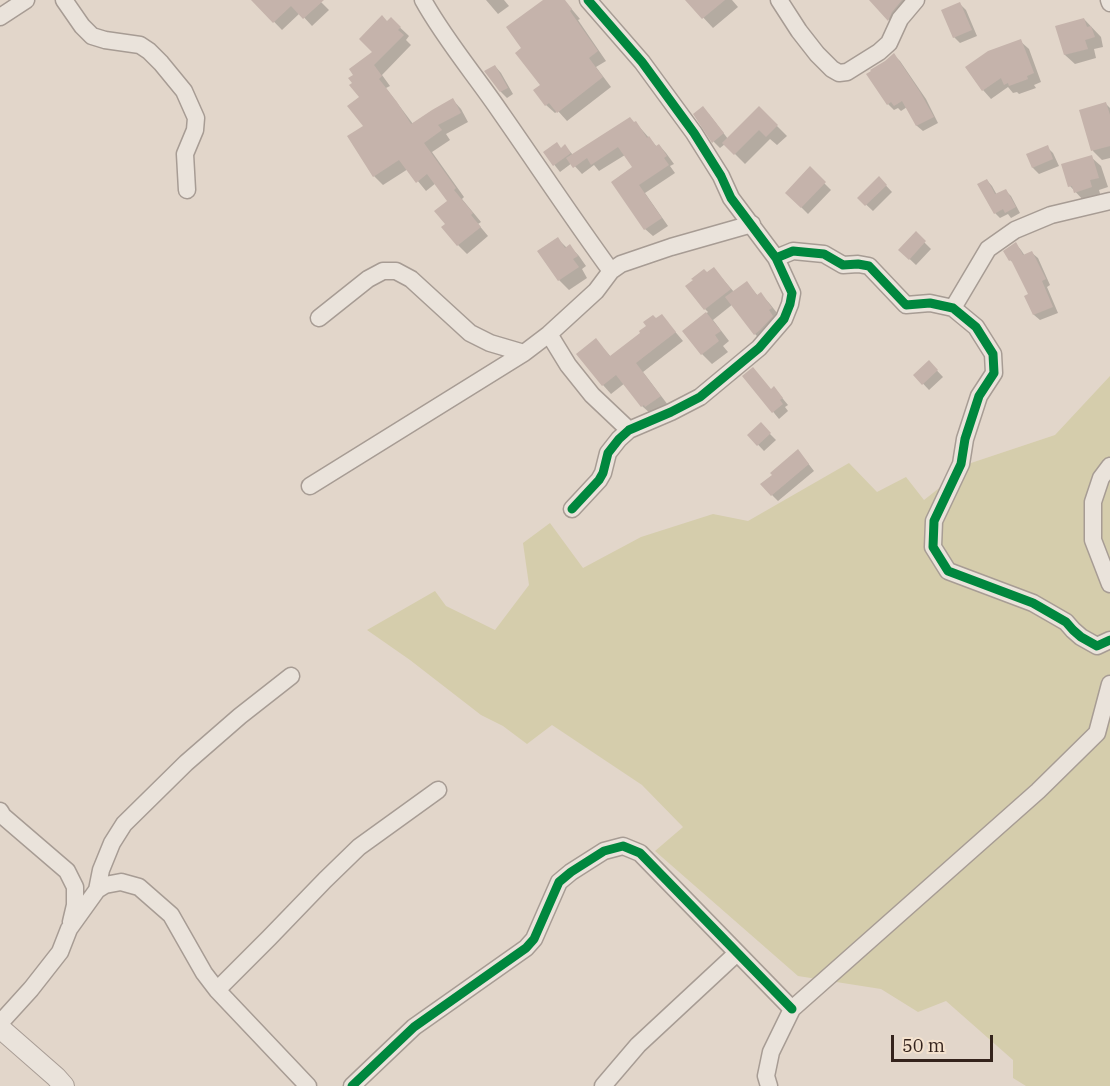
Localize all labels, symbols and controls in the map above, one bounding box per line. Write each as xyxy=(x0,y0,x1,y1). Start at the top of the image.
scale bar xyxy=(894,1023,996,1061)
text: 50 m xyxy=(902,1034,945,1057)

